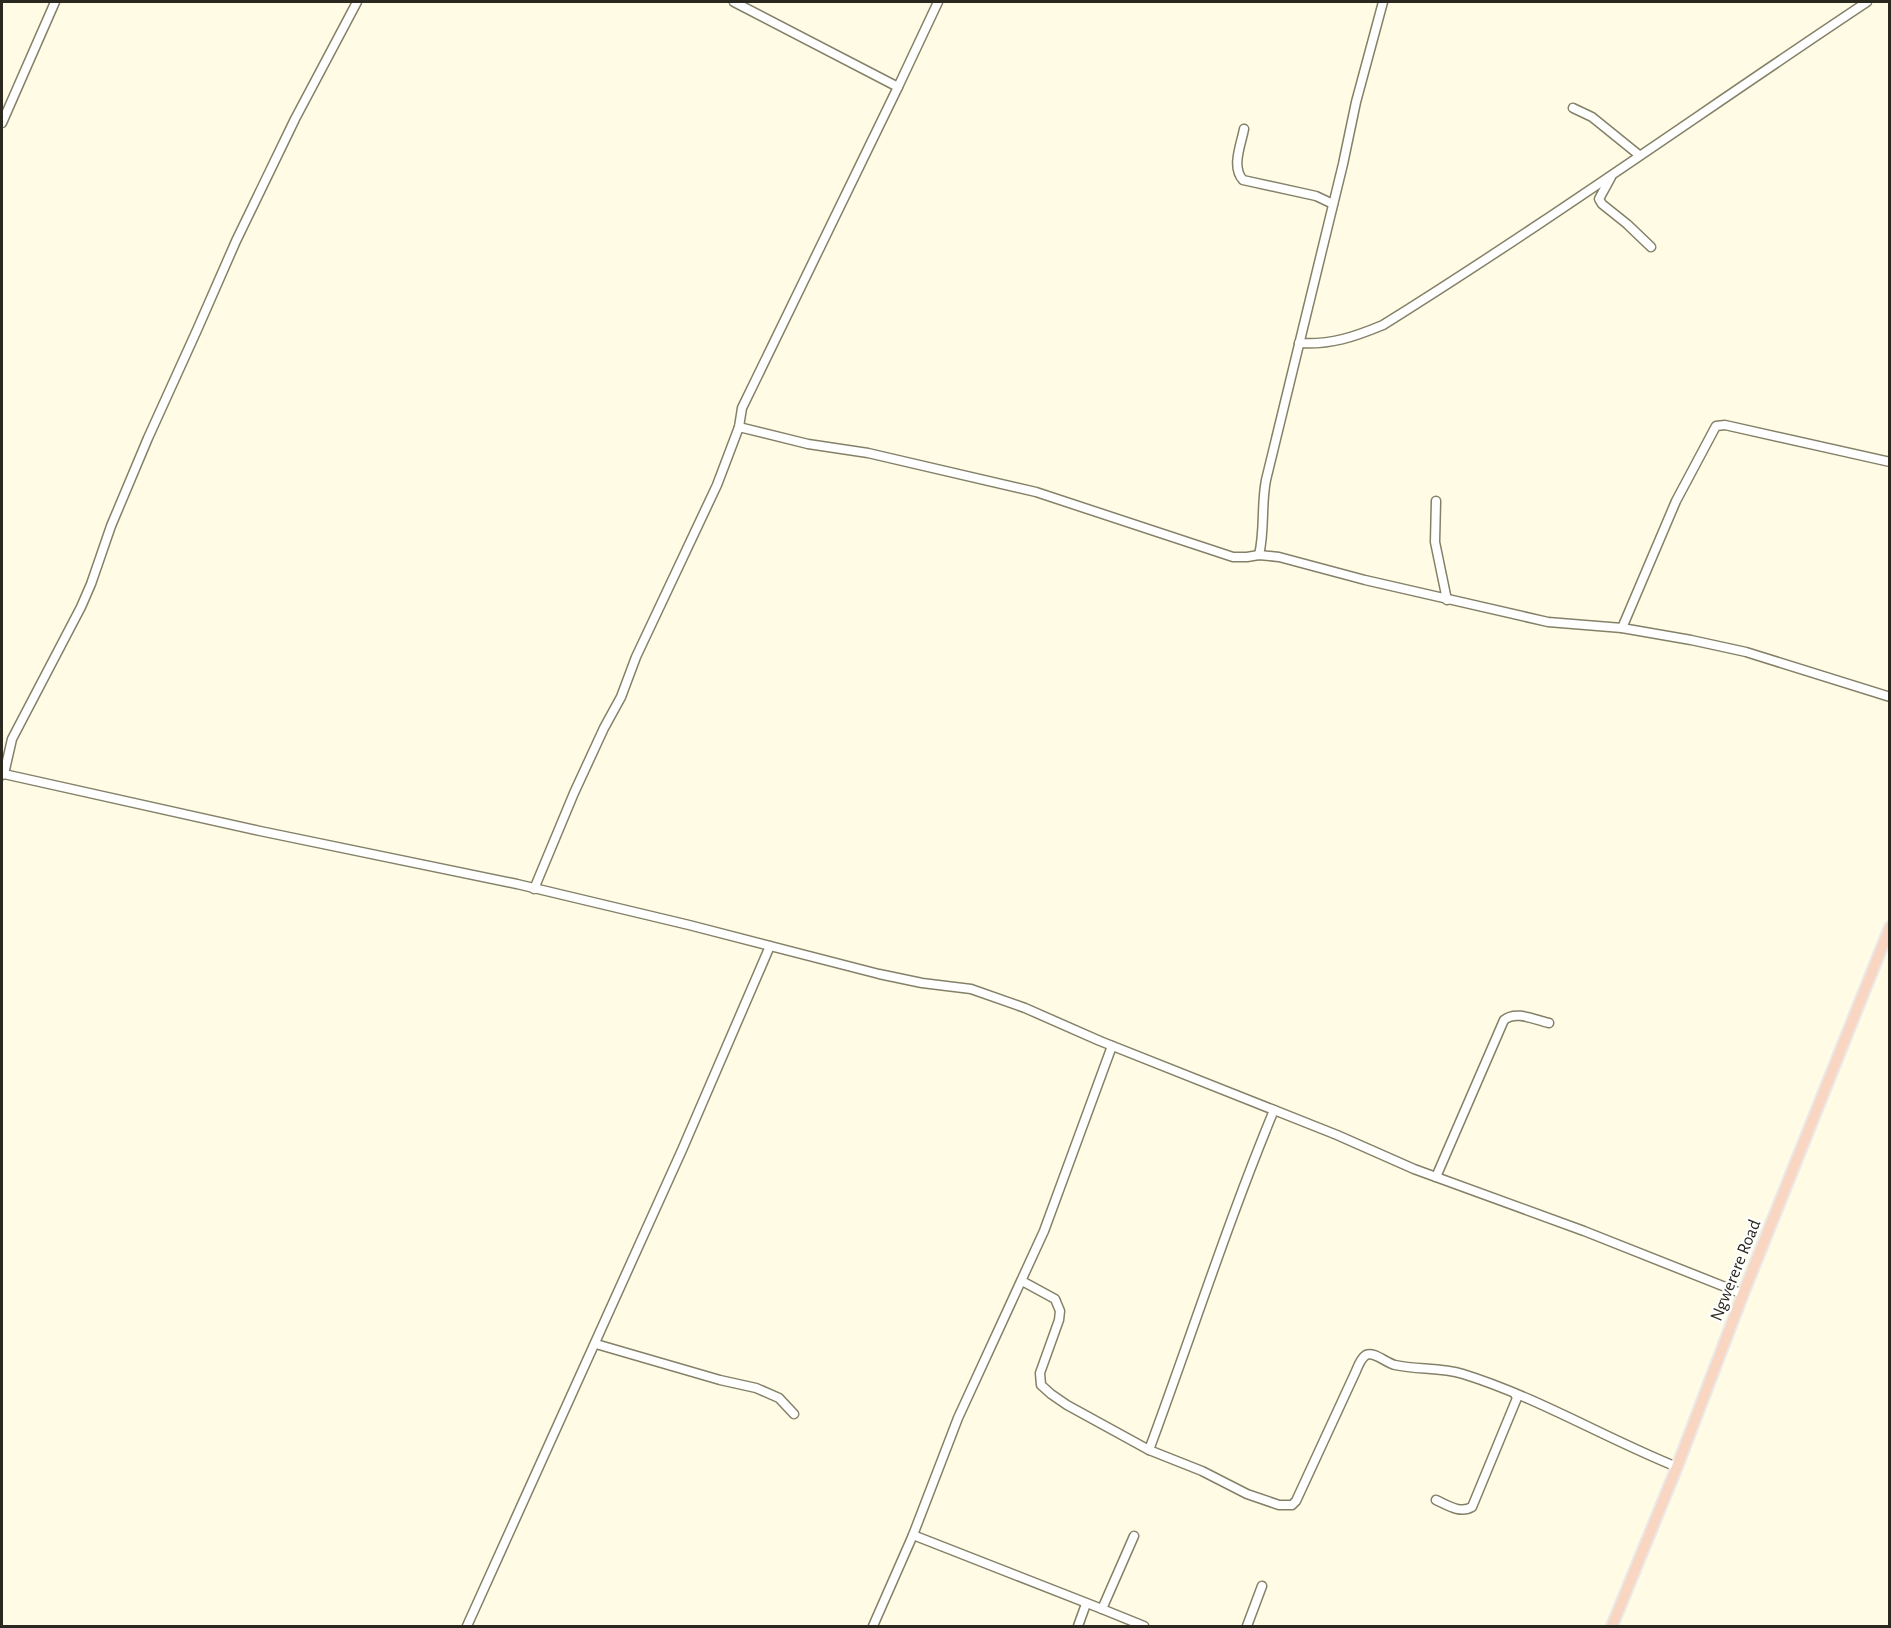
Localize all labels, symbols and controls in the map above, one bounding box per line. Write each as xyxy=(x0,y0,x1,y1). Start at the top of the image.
street label: Ngwerere Road xyxy=(1707,1217,1764,1324)

